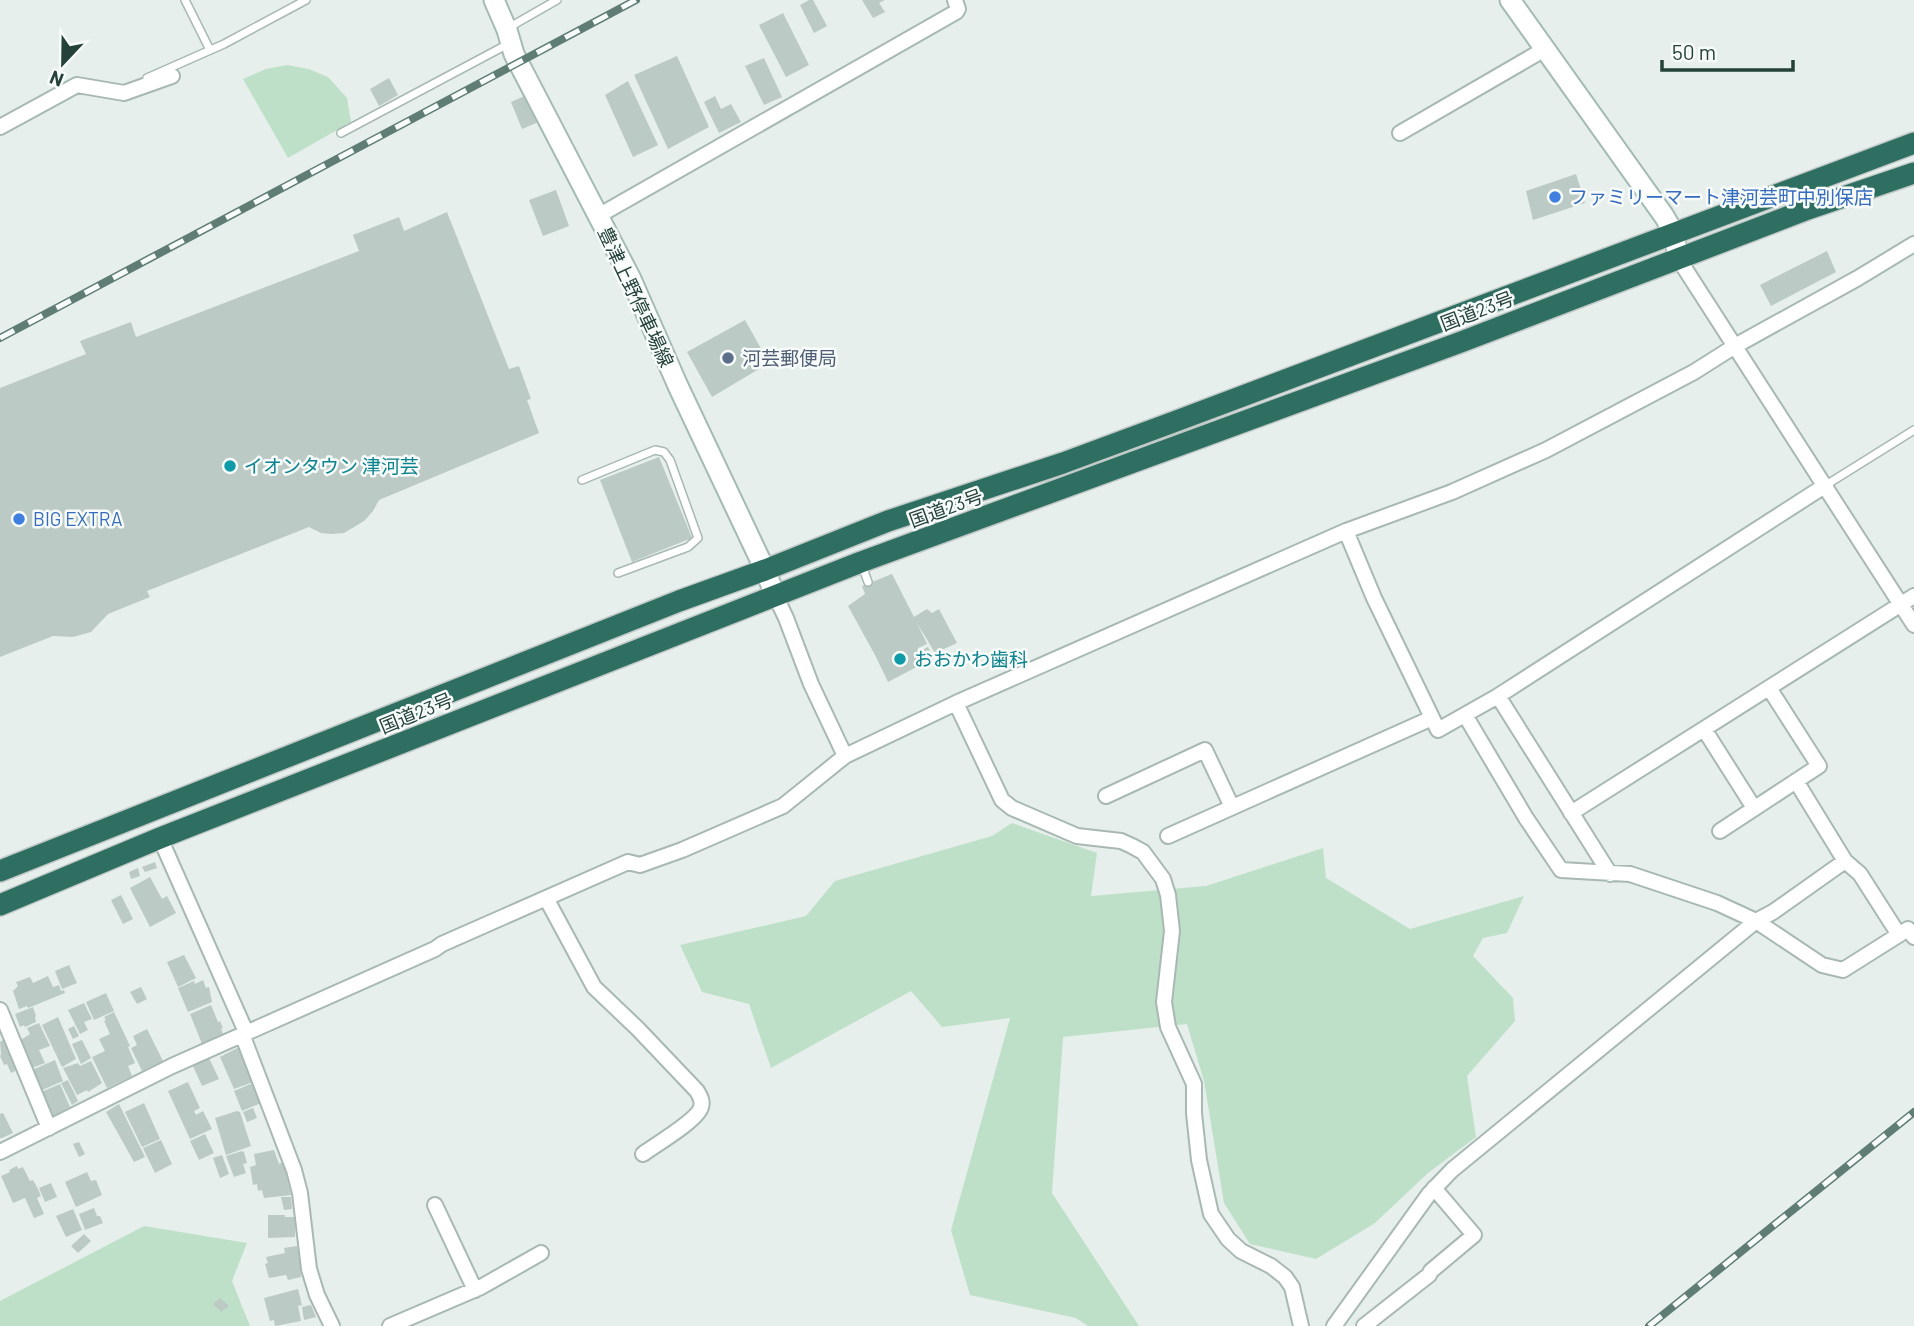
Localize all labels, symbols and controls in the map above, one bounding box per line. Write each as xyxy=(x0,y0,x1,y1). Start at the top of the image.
north arrow xyxy=(28,28,98,98)
scale bar xyxy=(1662,28,1793,72)
text: 50 m xyxy=(1672,39,1716,64)
text: N xyxy=(46,66,67,92)
place label: ファミリーマート津河芸町中別保店 xyxy=(1569,185,1873,208)
marker: ファミリーマート津河芸町中別保店 xyxy=(1547,189,1563,205)
street label: 豊津上野停車場線 xyxy=(594,223,679,371)
street label: 国道23号 xyxy=(1437,286,1517,335)
place label: 河芸郵便局 xyxy=(742,346,837,369)
marker: 河芸郵便局 xyxy=(720,350,736,366)
place label: イオンタウン 津河芸 xyxy=(244,454,419,477)
marker: イオンタウン 津河芸 xyxy=(222,458,238,474)
street label: 国道23号 xyxy=(906,484,986,531)
place label: BIG EXTRA xyxy=(33,507,123,530)
marker: BIG EXTRA xyxy=(11,511,27,527)
place label: おおかわ歯科 xyxy=(914,647,1028,670)
marker: おおかわ歯科 xyxy=(892,651,908,667)
street label: 国道23号 xyxy=(376,687,456,738)

